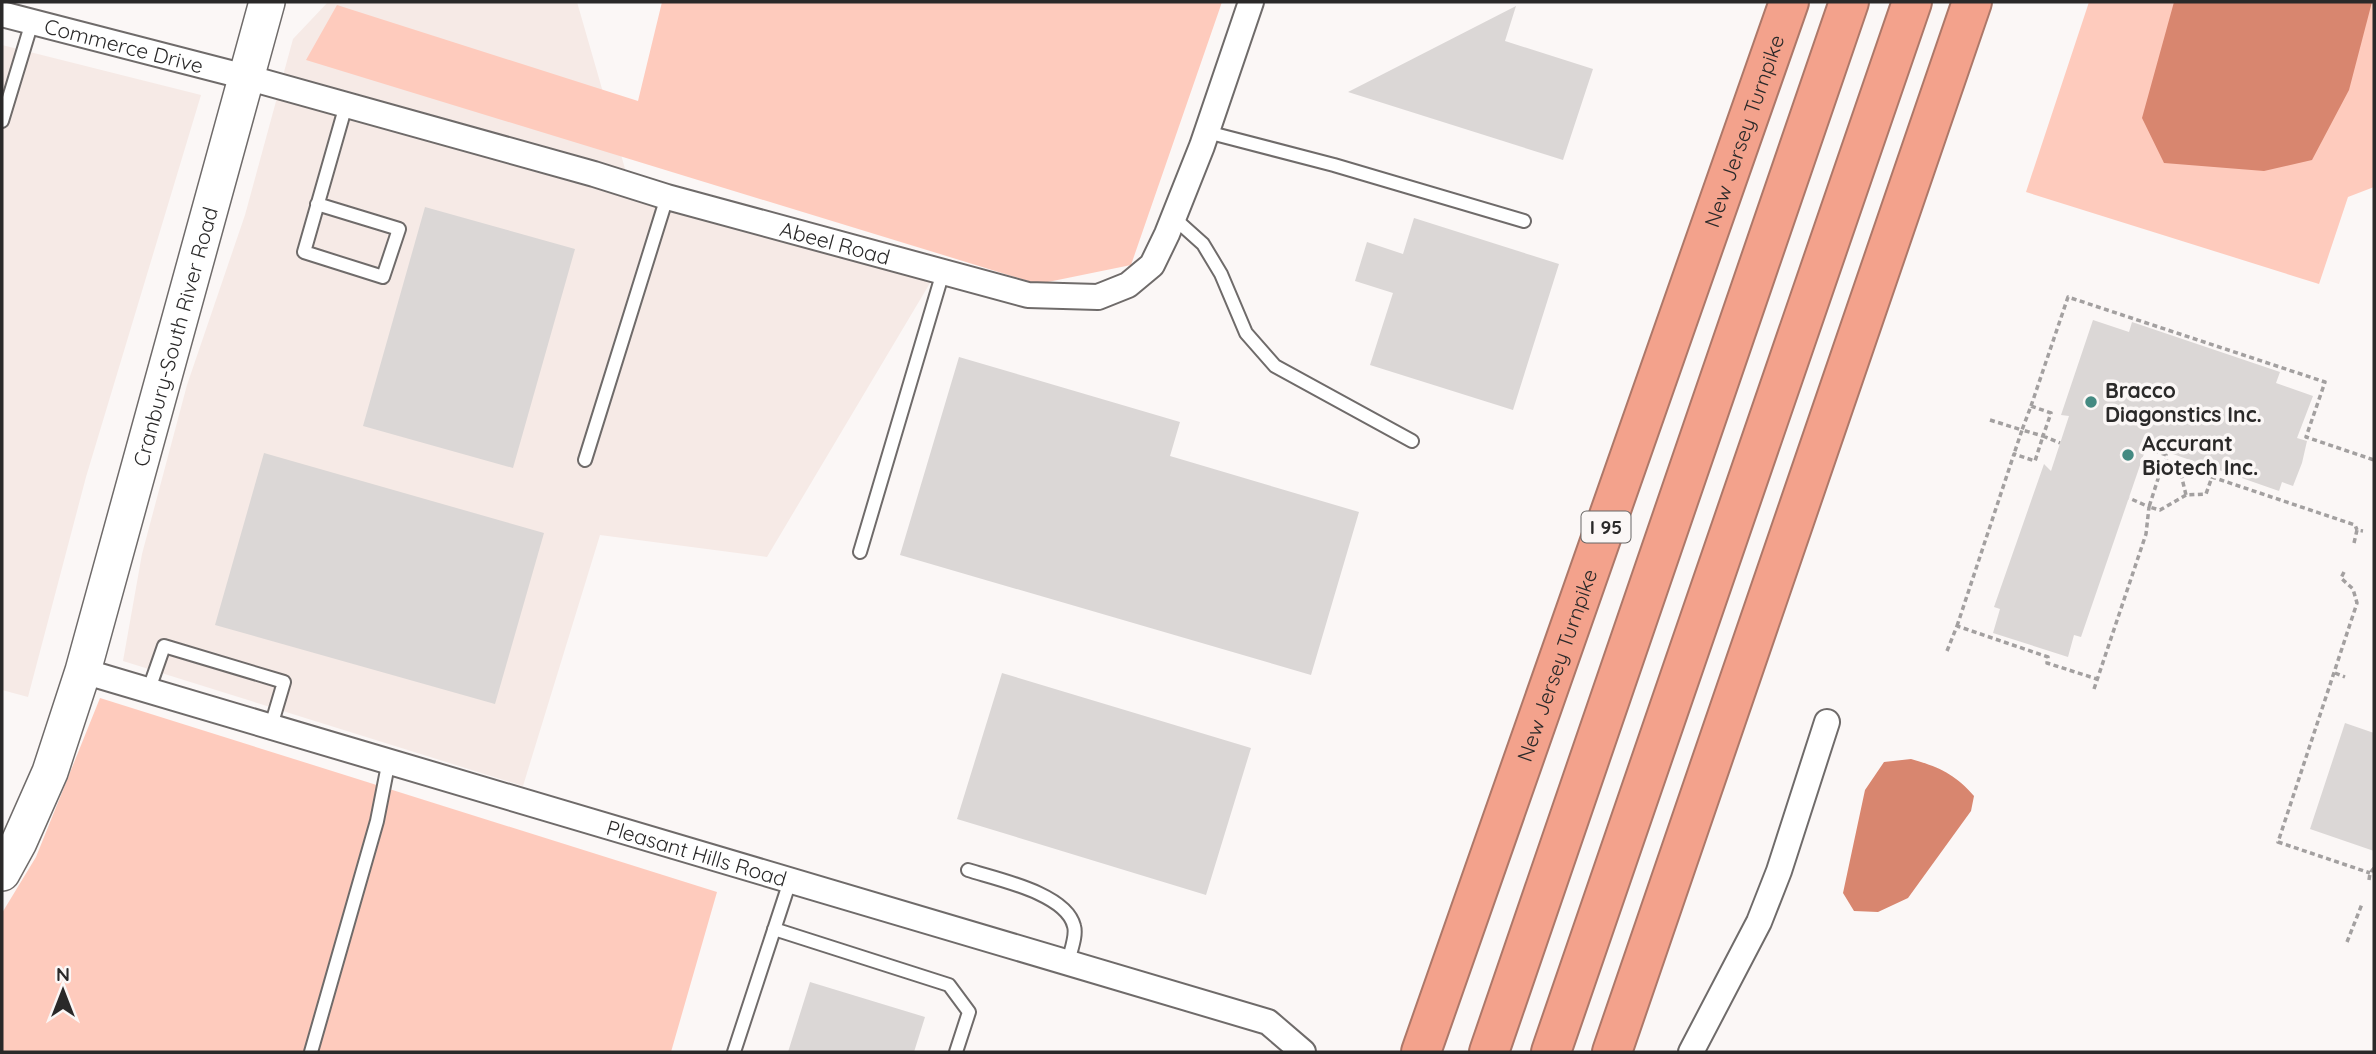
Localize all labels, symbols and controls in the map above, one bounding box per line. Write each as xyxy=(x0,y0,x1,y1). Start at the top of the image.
street label: Commerce Drive xyxy=(42,12,206,79)
street label: New Jersey Turnpike xyxy=(1698,31,1790,231)
street label: Cranbury-South River Road xyxy=(127,204,223,469)
street label: Abeel Road xyxy=(777,215,893,270)
place label: Bracco Diagonstics Inc. xyxy=(2105,377,2262,427)
marker: Bracco Diagonstics Inc. xyxy=(2083,394,2099,410)
place label: Accurant Biotech Inc. xyxy=(2142,430,2258,480)
marker: Accurant Biotech Inc. xyxy=(2120,447,2136,463)
road number: I 95 xyxy=(1582,512,1630,542)
street label: New Jersey Turnpike xyxy=(1511,565,1602,765)
street label: Pleasant Hills Road xyxy=(603,814,790,892)
north arrow xyxy=(28,956,98,1026)
text: N xyxy=(56,962,70,986)

